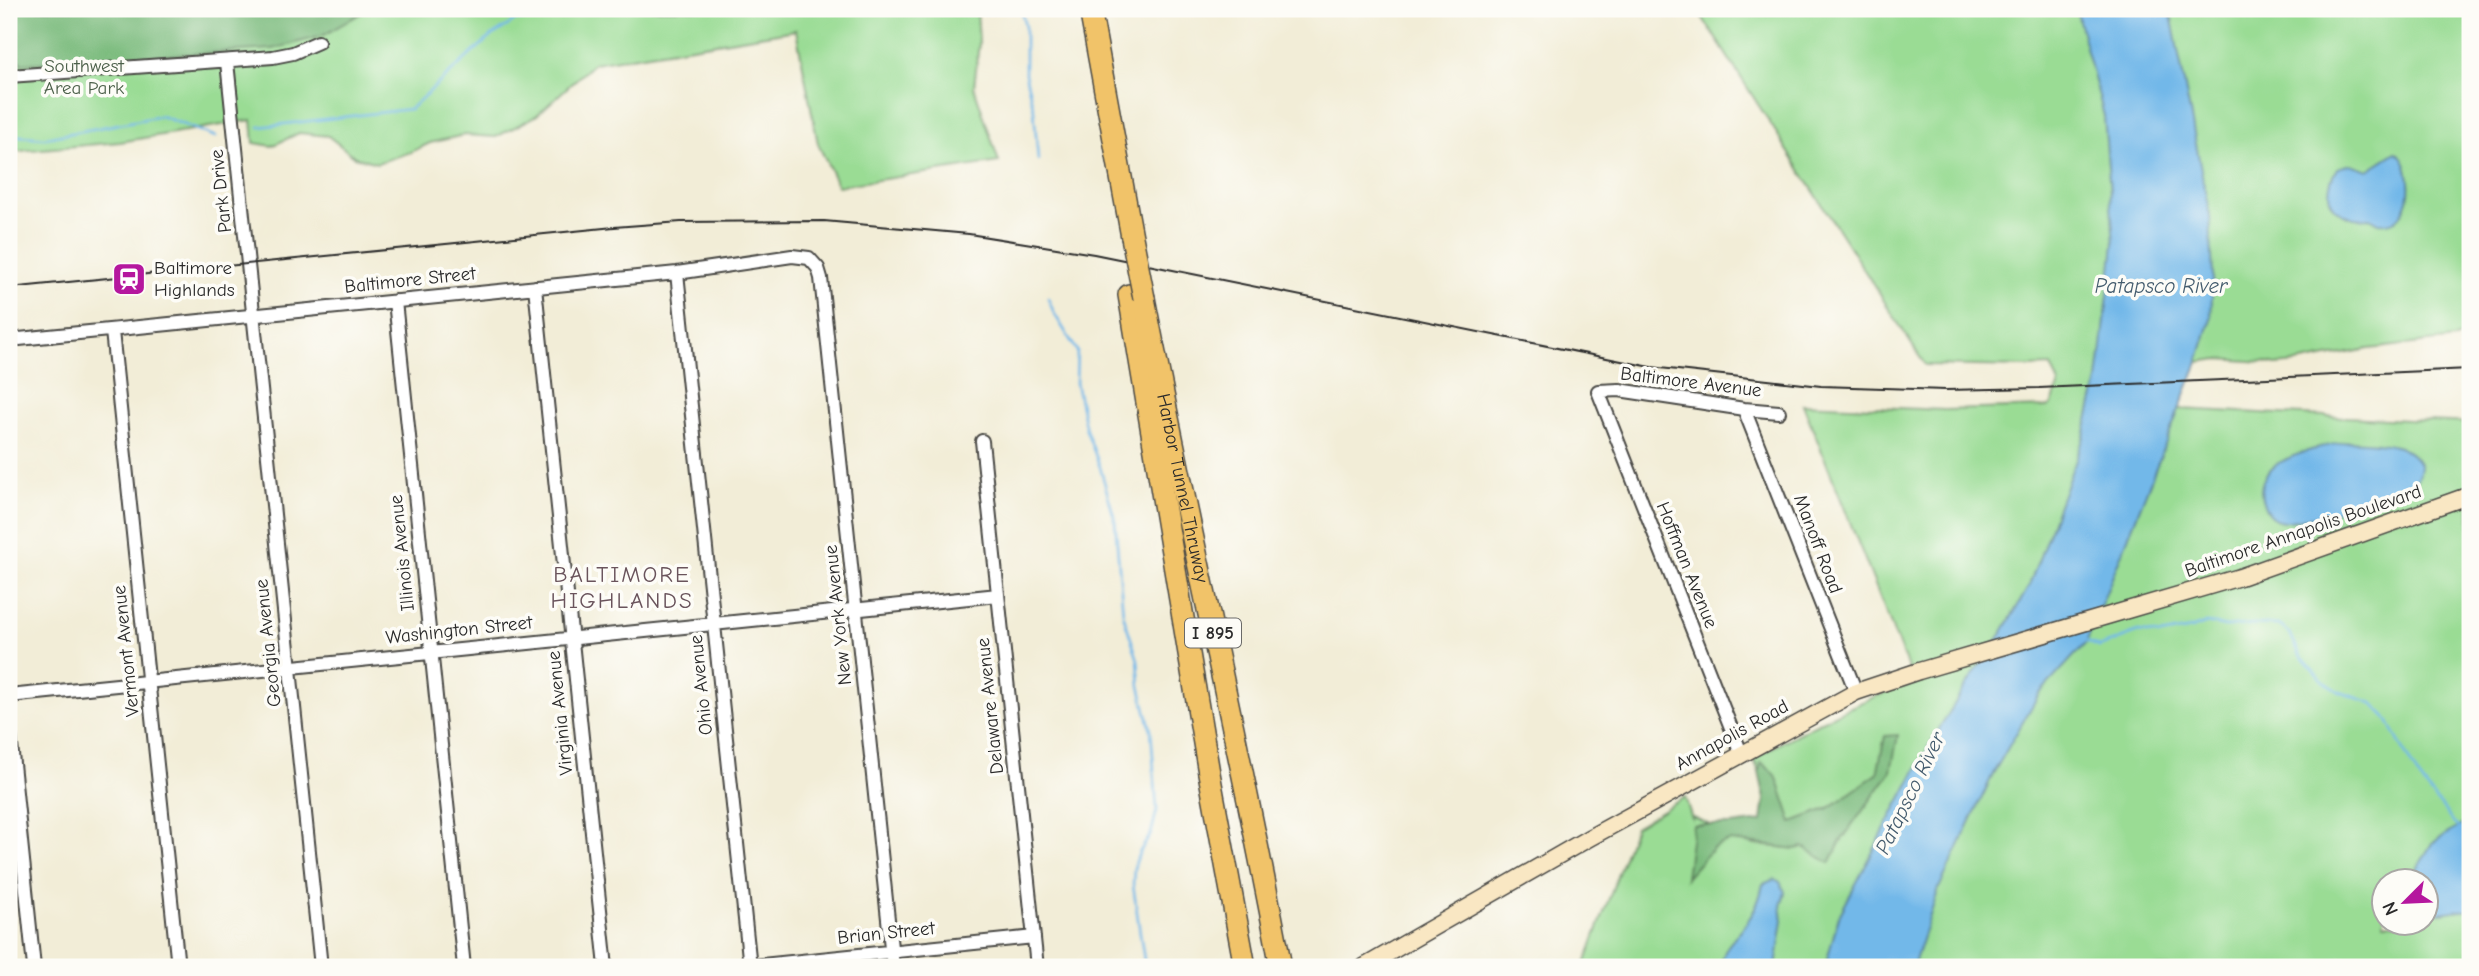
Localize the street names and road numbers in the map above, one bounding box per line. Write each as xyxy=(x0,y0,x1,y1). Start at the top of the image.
street label: Park Drive xyxy=(206,148,236,234)
street label: Baltimore Street xyxy=(343,262,477,298)
street label: Baltimore Avenue xyxy=(1619,362,1763,402)
street label: Harbor Tunnel Thruway xyxy=(1152,392,1213,585)
street label: Baltimore Annapolis Boulevard xyxy=(2182,480,2424,582)
street label: Manoff Road xyxy=(1789,491,1847,597)
street label: Illinois Avenue xyxy=(385,494,419,612)
street label: Hoffman Avenue xyxy=(1652,499,1722,631)
street label: New York Avenue xyxy=(820,544,856,686)
street label: Georgia Avenue xyxy=(250,578,286,708)
street label: Vermont Avenue xyxy=(108,584,144,718)
street label: Washington Street xyxy=(385,611,534,649)
road number: I 895 xyxy=(1185,618,1241,648)
street label: Ohio Avenue xyxy=(685,634,717,736)
street label: Delaware Avenue xyxy=(972,637,1008,775)
street label: Virginia Avenue xyxy=(543,650,577,776)
street label: Annapolis Road xyxy=(1672,695,1792,775)
street label: Brian Street xyxy=(836,917,936,949)

